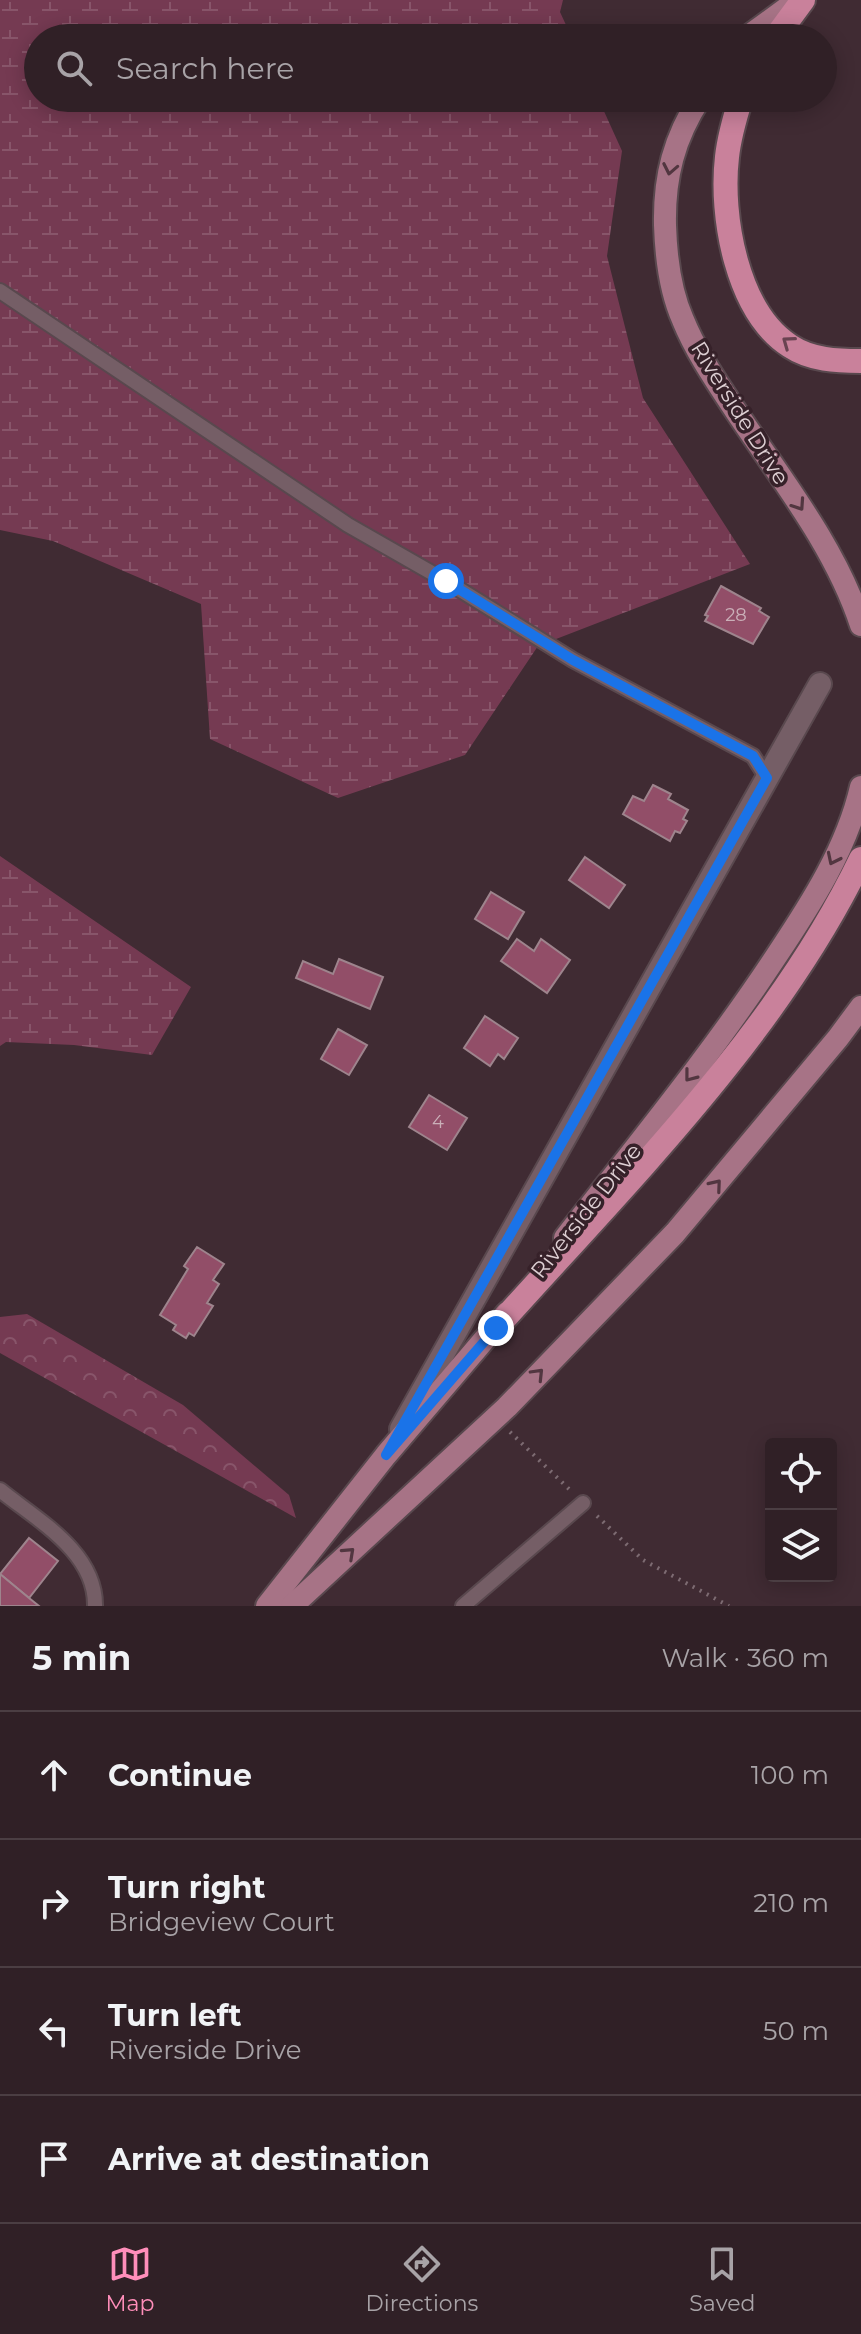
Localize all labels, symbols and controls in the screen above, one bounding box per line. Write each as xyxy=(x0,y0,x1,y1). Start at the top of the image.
search box xyxy=(24,24,837,112)
icon: search xyxy=(52,46,96,90)
text: Search here xyxy=(116,50,294,87)
one-way arrow xyxy=(662,162,679,175)
street label: Riverside Drive xyxy=(685,336,795,490)
one-way arrow xyxy=(782,337,797,352)
one-way arrow xyxy=(789,496,804,510)
route start xyxy=(428,563,464,599)
house number: 28 xyxy=(725,604,747,626)
one-way arrow xyxy=(827,851,843,866)
one-way arrow xyxy=(685,1067,699,1082)
house number: 4 xyxy=(432,1111,444,1133)
street label: Riverside Drive xyxy=(525,1138,647,1284)
one-way arrow xyxy=(706,1180,721,1194)
route end xyxy=(478,1310,514,1346)
one-way arrow xyxy=(529,1369,543,1384)
map controls xyxy=(765,1438,837,1582)
button: locate xyxy=(765,1438,837,1510)
button: layers xyxy=(765,1510,837,1582)
one-way arrow xyxy=(340,1547,354,1562)
text: 5 min xyxy=(32,1637,131,1679)
text: Walk · 360 m xyxy=(661,1642,829,1674)
icon: ahead xyxy=(32,1753,76,1797)
text: Continue xyxy=(108,1757,252,1794)
text: 100 m xyxy=(751,1759,829,1791)
text: Turn right xyxy=(108,1869,265,1906)
icon: right xyxy=(32,1881,76,1925)
text: 210 m xyxy=(753,1887,829,1919)
text: Bridgeview Court xyxy=(108,1906,335,1938)
text: Turn left xyxy=(108,1997,241,2034)
icon: left xyxy=(32,2009,76,2053)
text: 50 m xyxy=(763,2015,829,2047)
text: Riverside Drive xyxy=(108,2034,302,2066)
icon: arrive xyxy=(32,2137,76,2181)
text: Arrive at destination xyxy=(108,2141,430,2178)
tab: Map xyxy=(106,2242,154,2317)
tab: Directions xyxy=(366,2242,478,2317)
tab: Saved xyxy=(689,2242,755,2317)

